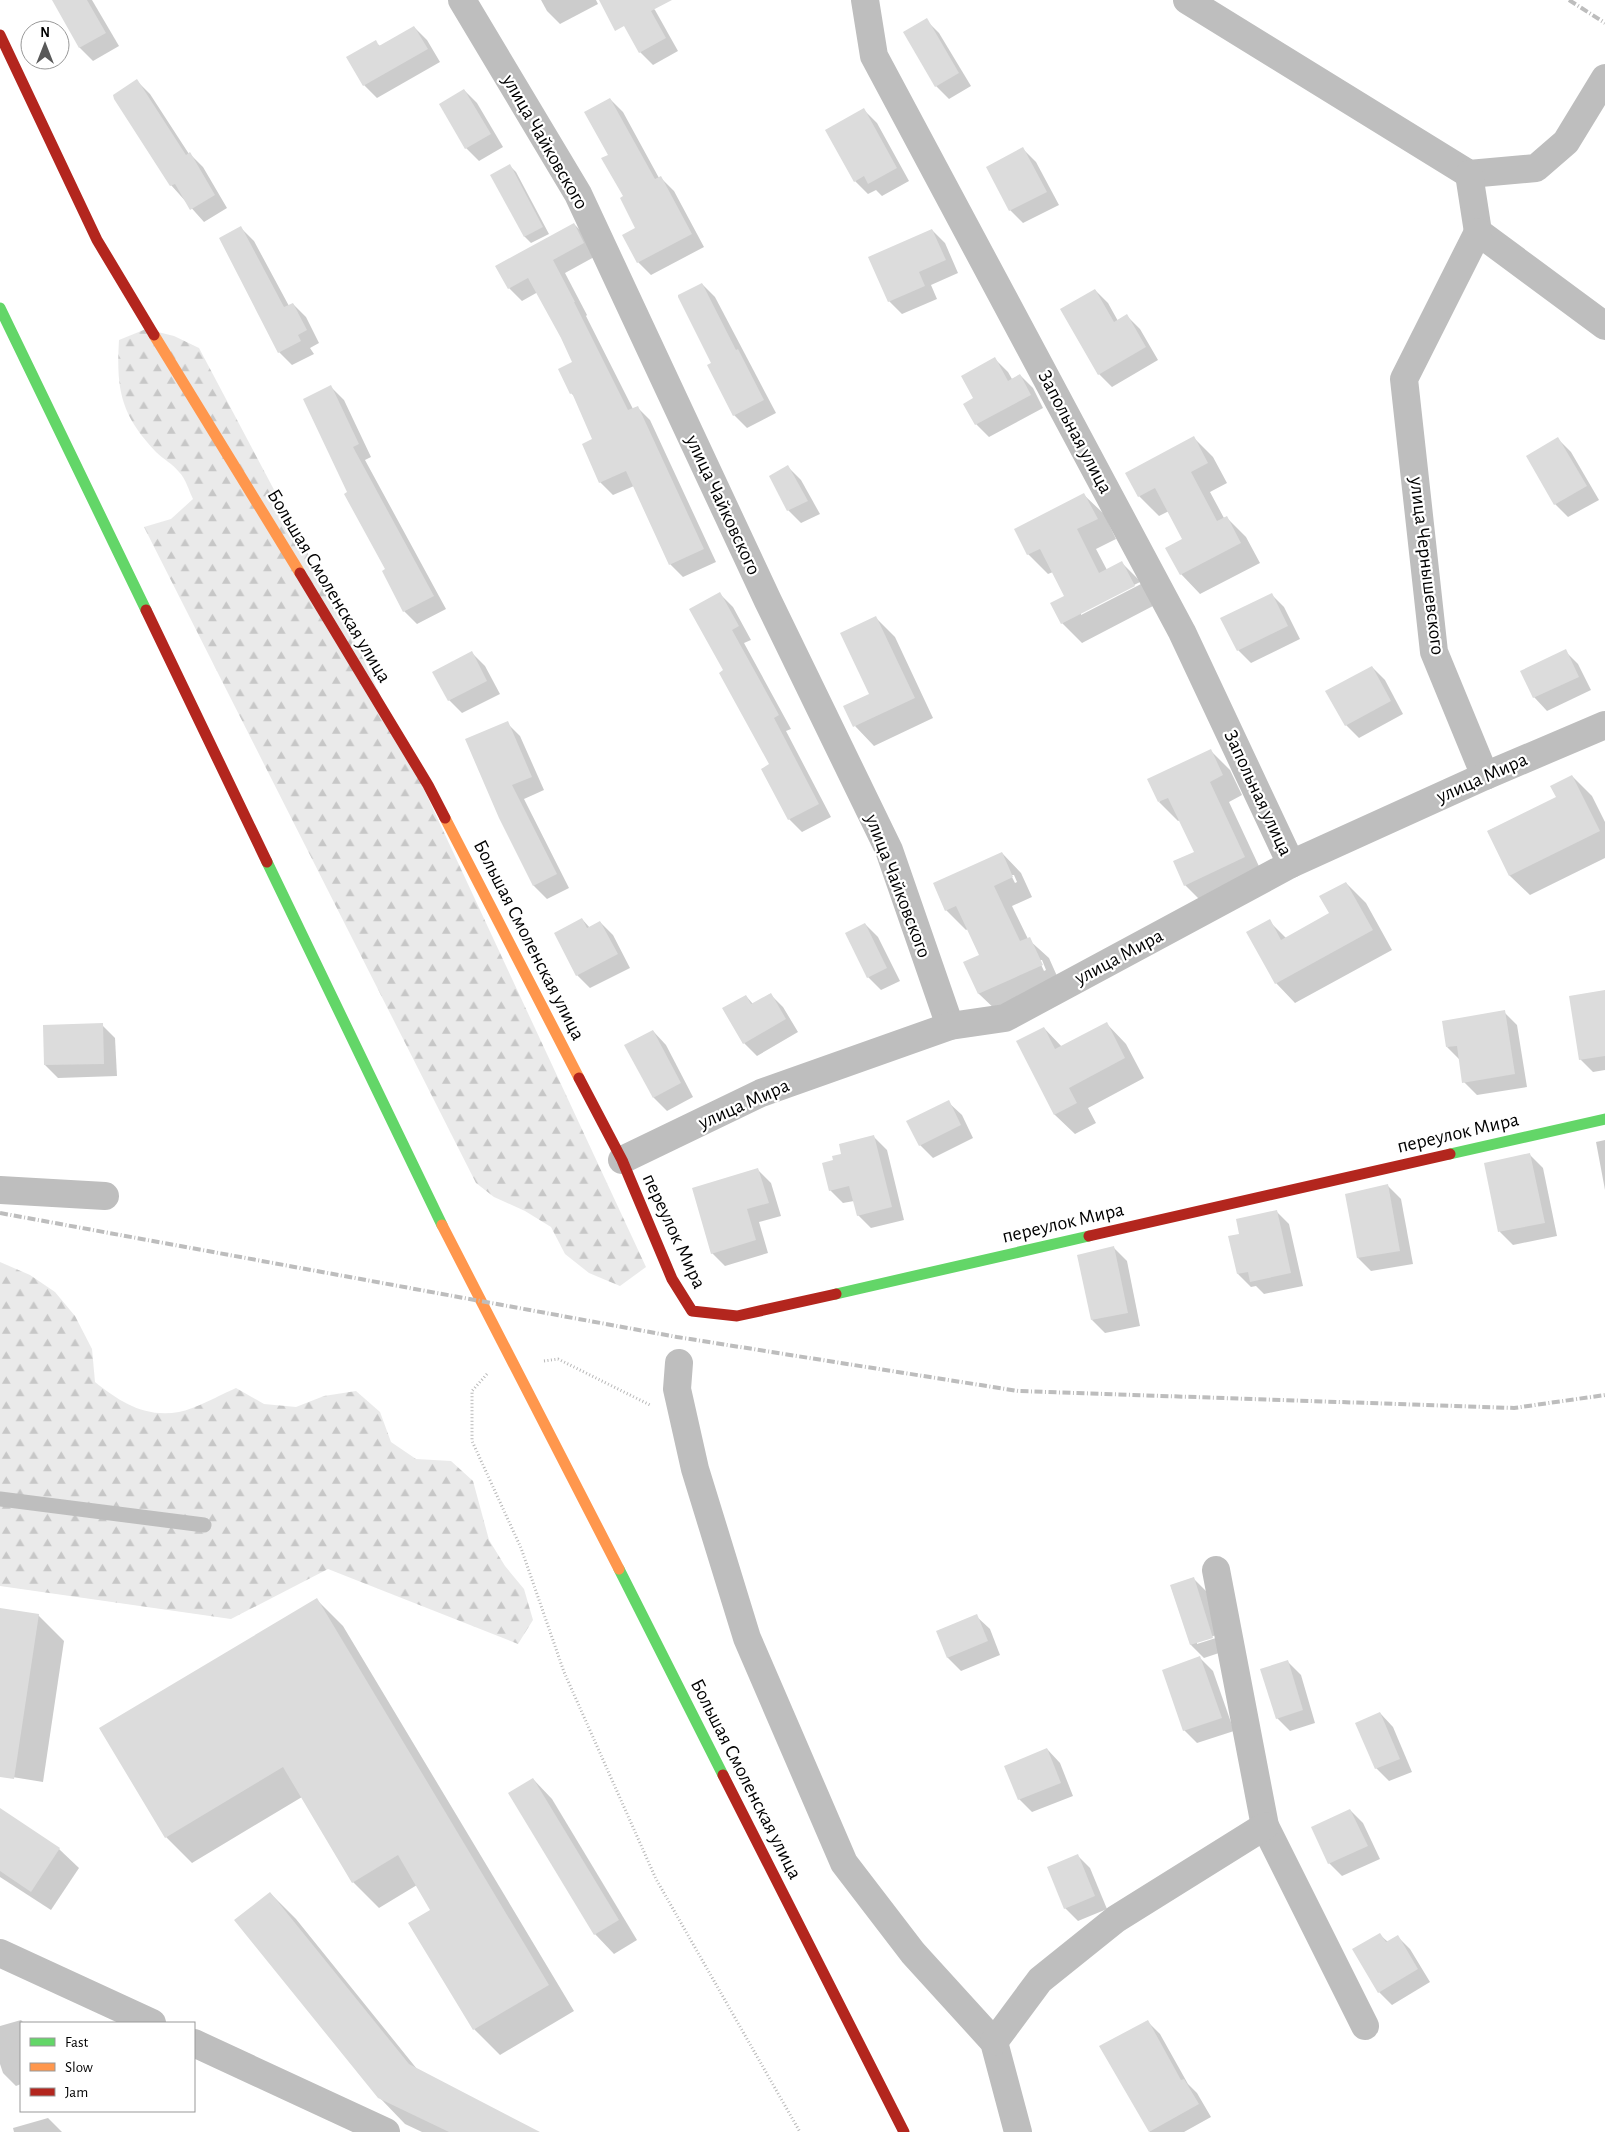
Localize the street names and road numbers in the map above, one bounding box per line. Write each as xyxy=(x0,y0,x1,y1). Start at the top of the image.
street label: улица Чайковского xyxy=(498,70,592,213)
street label: Запольная улица xyxy=(1034,367,1116,497)
street label: улица Чайковского xyxy=(681,431,764,578)
street label: улица Чернышевского xyxy=(1406,475,1448,656)
street label: Большая Смоленская улица xyxy=(263,486,395,686)
street label: Запольная улица xyxy=(1220,727,1296,859)
street label: улица Мира xyxy=(1433,749,1530,807)
street label: улица Чайковского xyxy=(861,811,935,960)
street label: Большая Смоленская улица xyxy=(470,837,588,1043)
street label: улица Мира xyxy=(1071,925,1167,989)
street label: улица Мира xyxy=(695,1075,792,1133)
street label: переулок Мира xyxy=(1395,1109,1521,1157)
street label: переулок Мира xyxy=(639,1170,709,1292)
street label: переулок Мира xyxy=(1000,1199,1126,1247)
street label: Большая Смоленская улица xyxy=(687,1676,805,1882)

